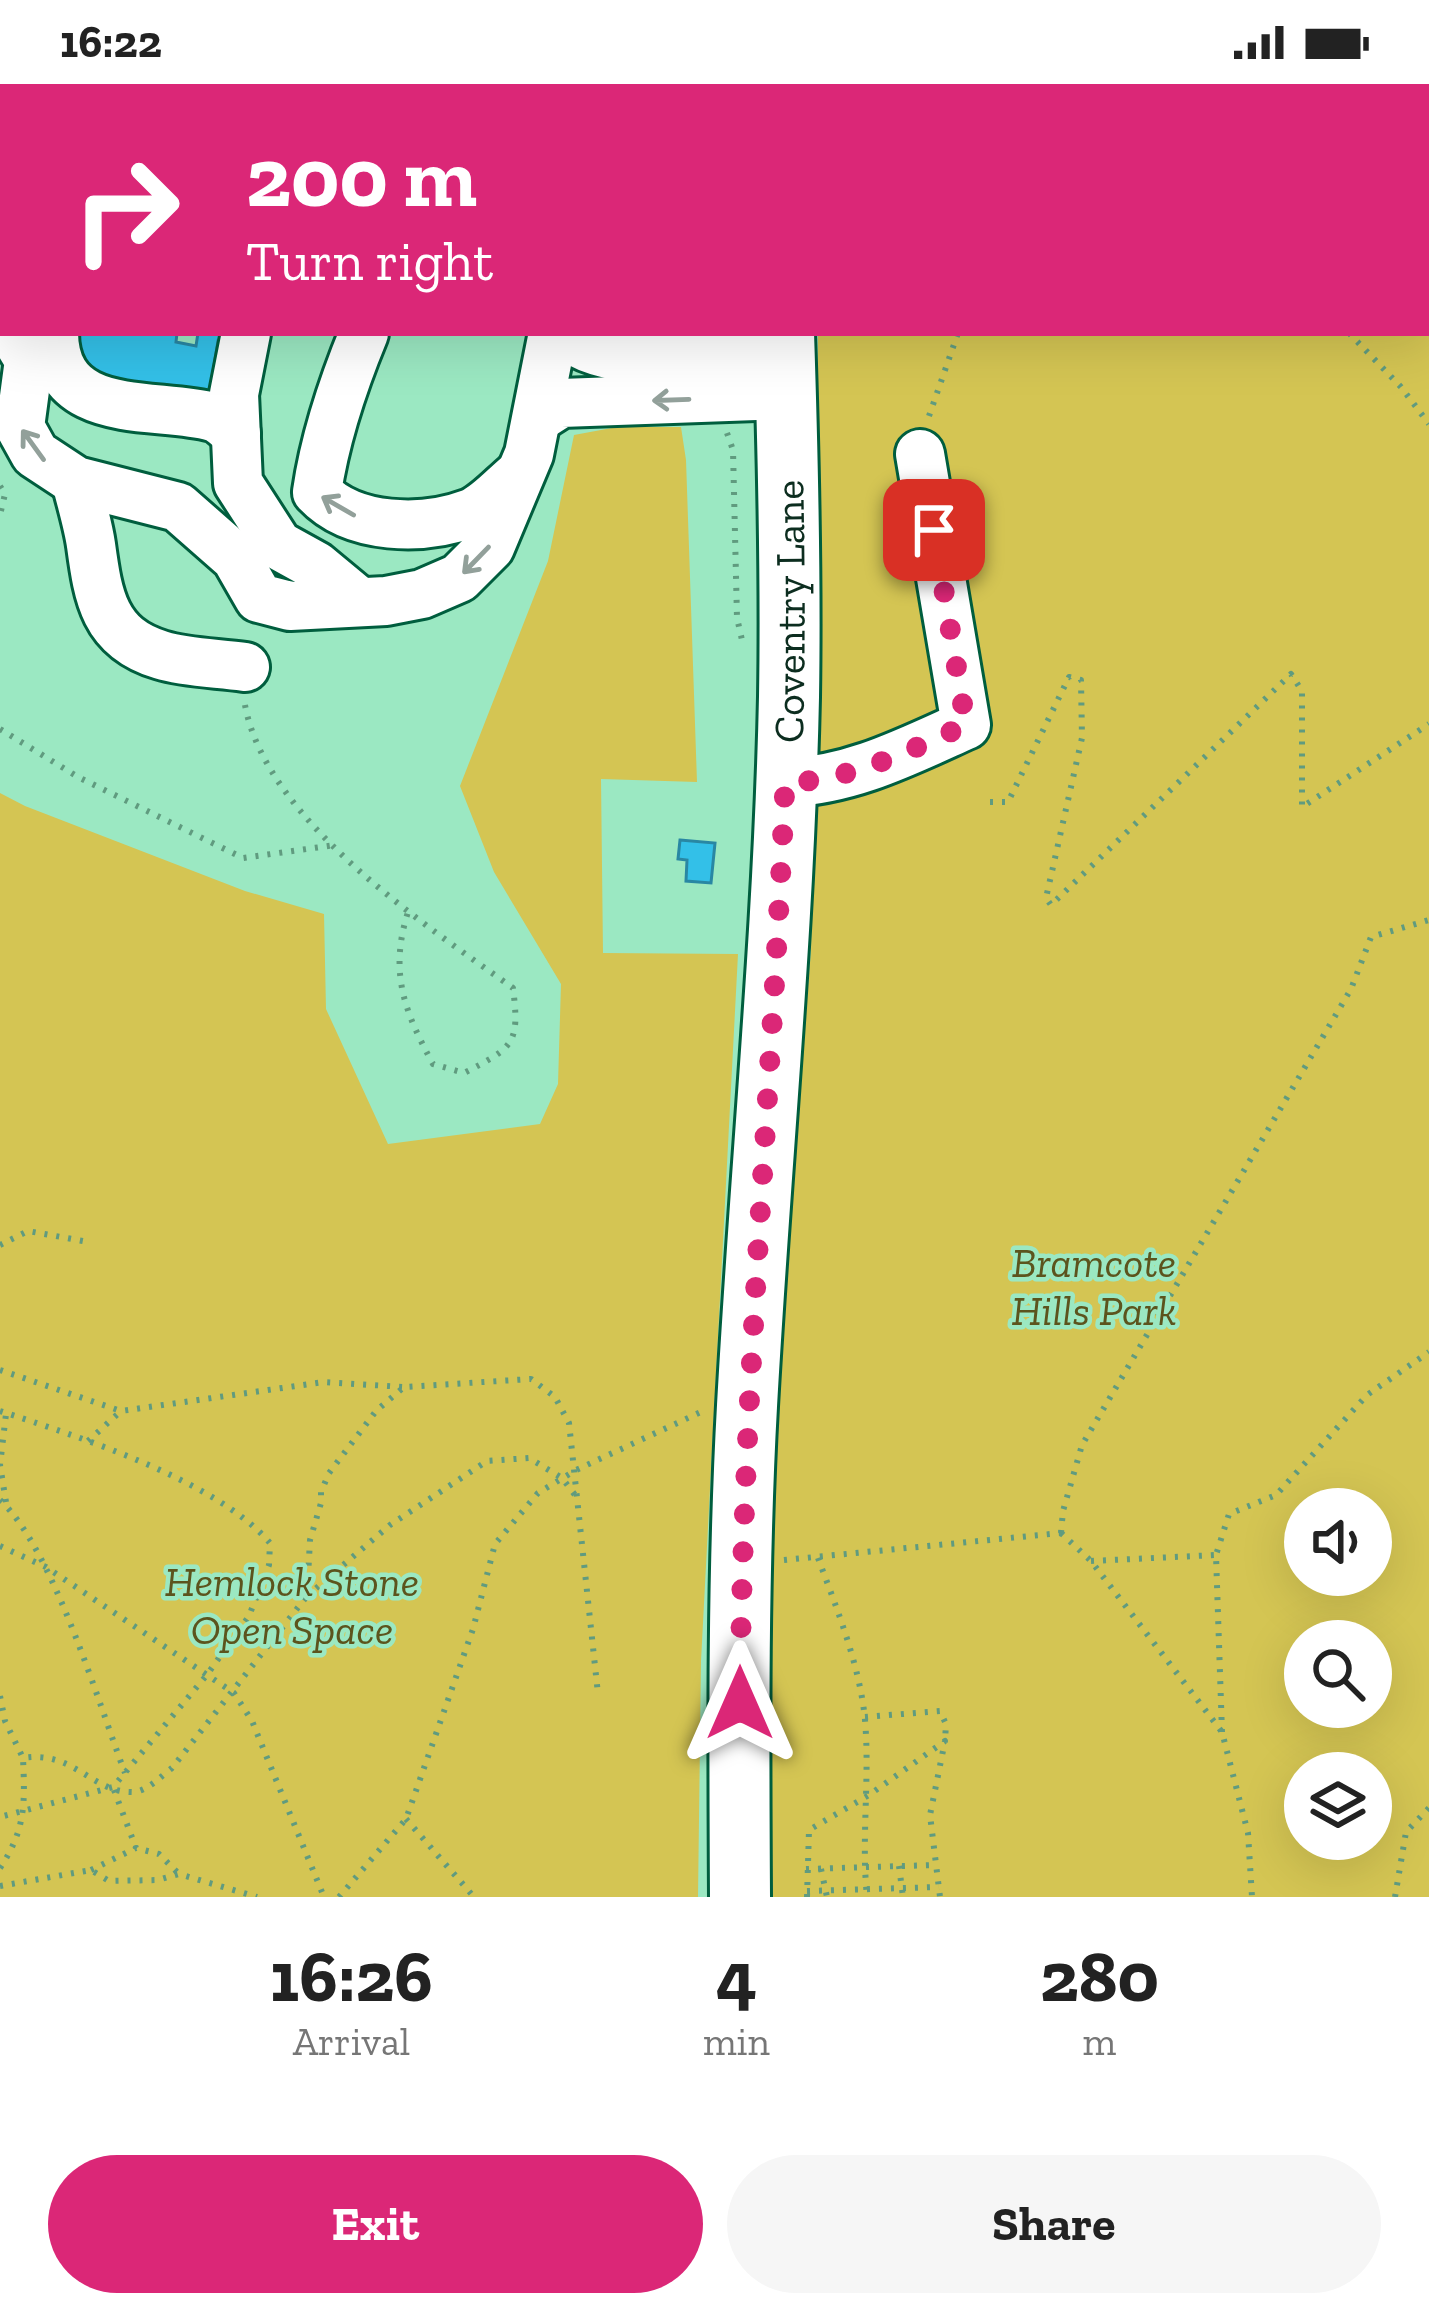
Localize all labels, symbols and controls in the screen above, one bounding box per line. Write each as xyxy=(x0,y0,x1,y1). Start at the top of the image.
text: 16:22 xyxy=(60,15,162,69)
text: 200 m xyxy=(246,127,477,228)
icon: right xyxy=(48,132,204,288)
text: Turn right xyxy=(246,229,493,294)
one-way arrow xyxy=(652,388,691,411)
one-way arrow xyxy=(21,429,46,462)
pin xyxy=(883,479,985,581)
street label: Coventry Lane xyxy=(762,480,815,744)
one-way arrow xyxy=(322,494,357,517)
icon: arrive xyxy=(901,497,967,563)
one-way arrow xyxy=(462,545,490,574)
park label: Bramcote Hills Park xyxy=(1012,1237,1176,1336)
map controls xyxy=(1284,1488,1392,1860)
button: sound xyxy=(1284,1488,1392,1596)
park label: Hemlock Stone Open Space xyxy=(165,1556,419,1655)
button: search xyxy=(1284,1620,1392,1728)
position arrow xyxy=(677,1640,803,1766)
button: layers xyxy=(1284,1752,1392,1860)
text: 16:26 xyxy=(270,1933,433,2019)
text: 4 xyxy=(716,1933,757,2019)
text: 280 xyxy=(1040,1933,1159,2019)
text: Arrival xyxy=(293,2018,410,2065)
text: min xyxy=(703,2018,770,2065)
text: m xyxy=(1083,2018,1116,2065)
button: Exit xyxy=(48,2155,703,2293)
button: Share xyxy=(727,2155,1381,2293)

